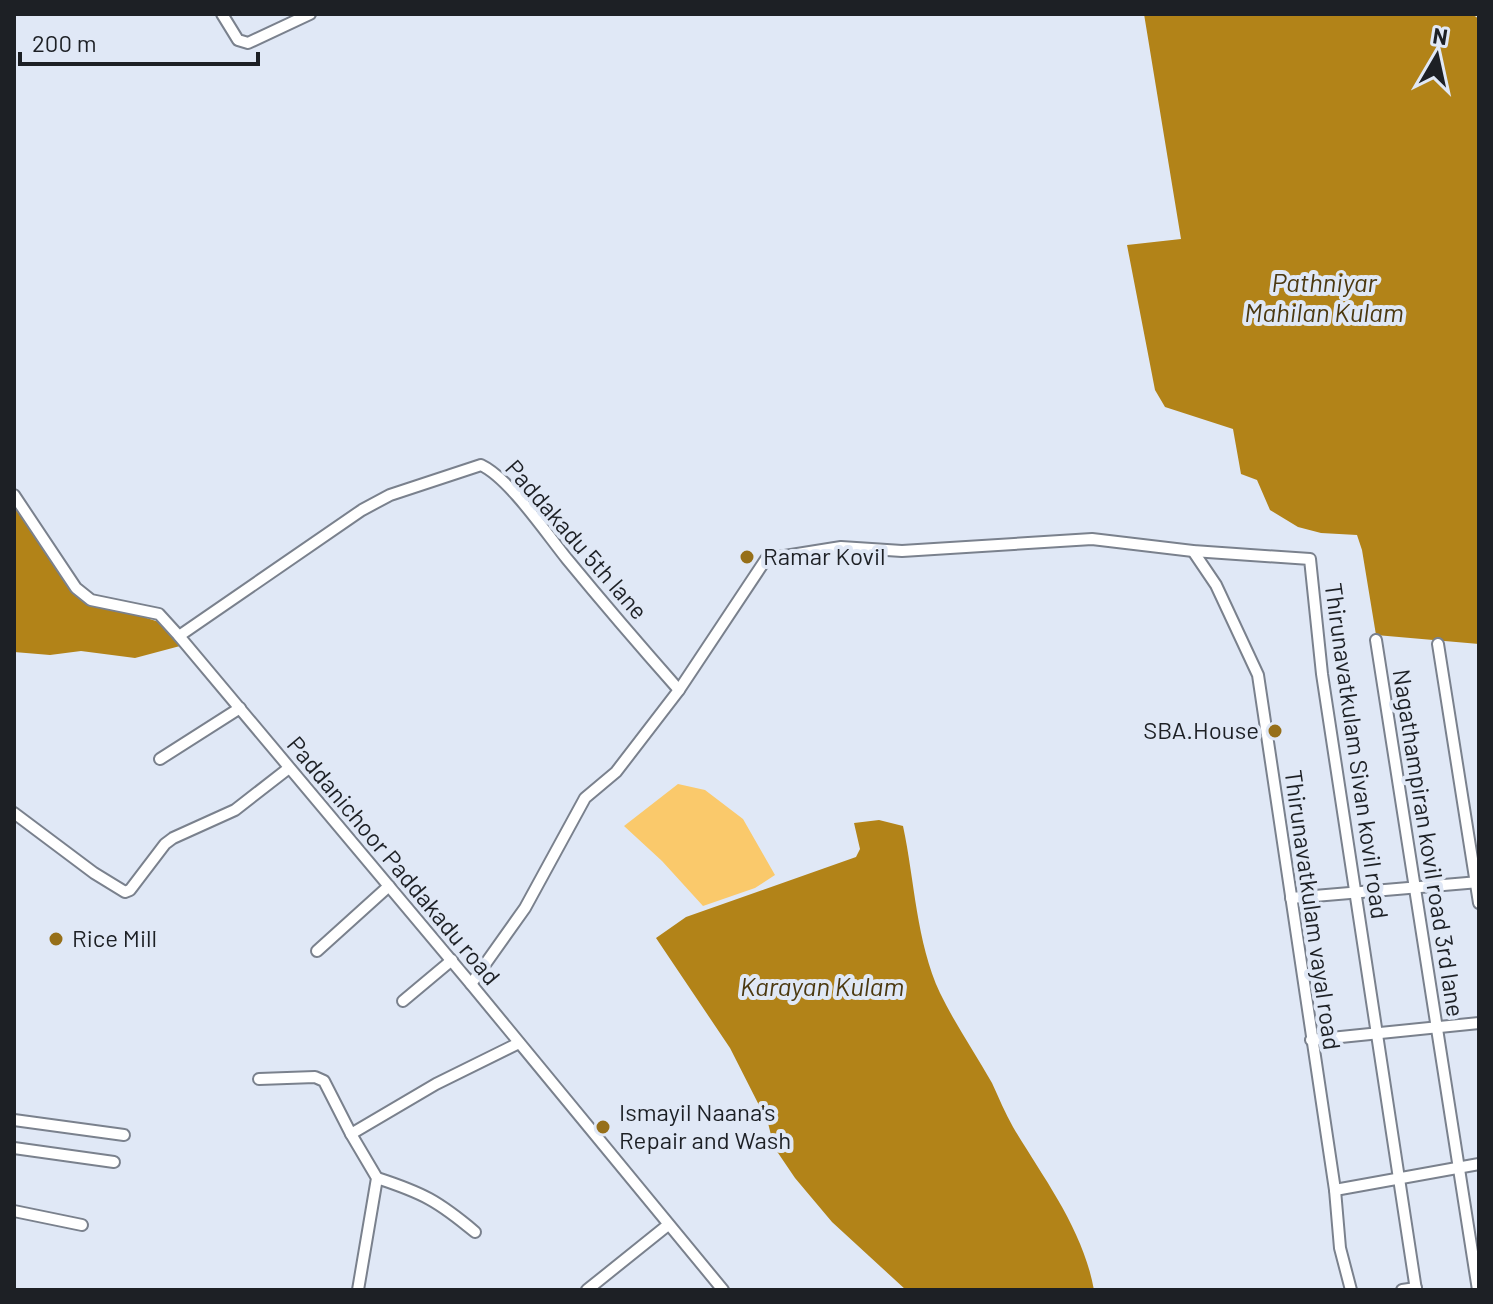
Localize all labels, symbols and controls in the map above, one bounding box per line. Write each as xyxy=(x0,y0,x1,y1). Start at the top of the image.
scale bar xyxy=(20,16,258,66)
north arrow xyxy=(1397,16,1477,96)
text: N xyxy=(1431,21,1450,49)
text: 200 m xyxy=(32,28,97,57)
water label: Pathniyar Mahilan Kulam xyxy=(1244,266,1404,327)
street label: Paddakadu 5th lane xyxy=(500,453,654,625)
place label: Ramar Kovil xyxy=(763,541,886,570)
marker: Ramar Kovil xyxy=(738,548,756,566)
street label: Thirunavatkulam Sivan kovil road xyxy=(1320,581,1395,921)
street label: Nagathampiran kovil road 3rd lane xyxy=(1388,667,1471,1019)
place label: SBA.House xyxy=(1143,715,1259,744)
marker: SBA.House xyxy=(1266,722,1284,740)
street label: Paddanichoor Paddakadu road xyxy=(282,730,507,990)
street label: Thirunavatkulam vayal road xyxy=(1279,768,1347,1052)
place label: Rice Mill xyxy=(72,923,157,952)
marker: Rice Mill xyxy=(47,930,65,948)
water label: Karayan Kulam xyxy=(740,970,904,1001)
place label: Ismayil Naana's Repair and Wash xyxy=(619,1097,791,1154)
marker: Ismayil Naana's Repair and Wash xyxy=(594,1118,612,1136)

